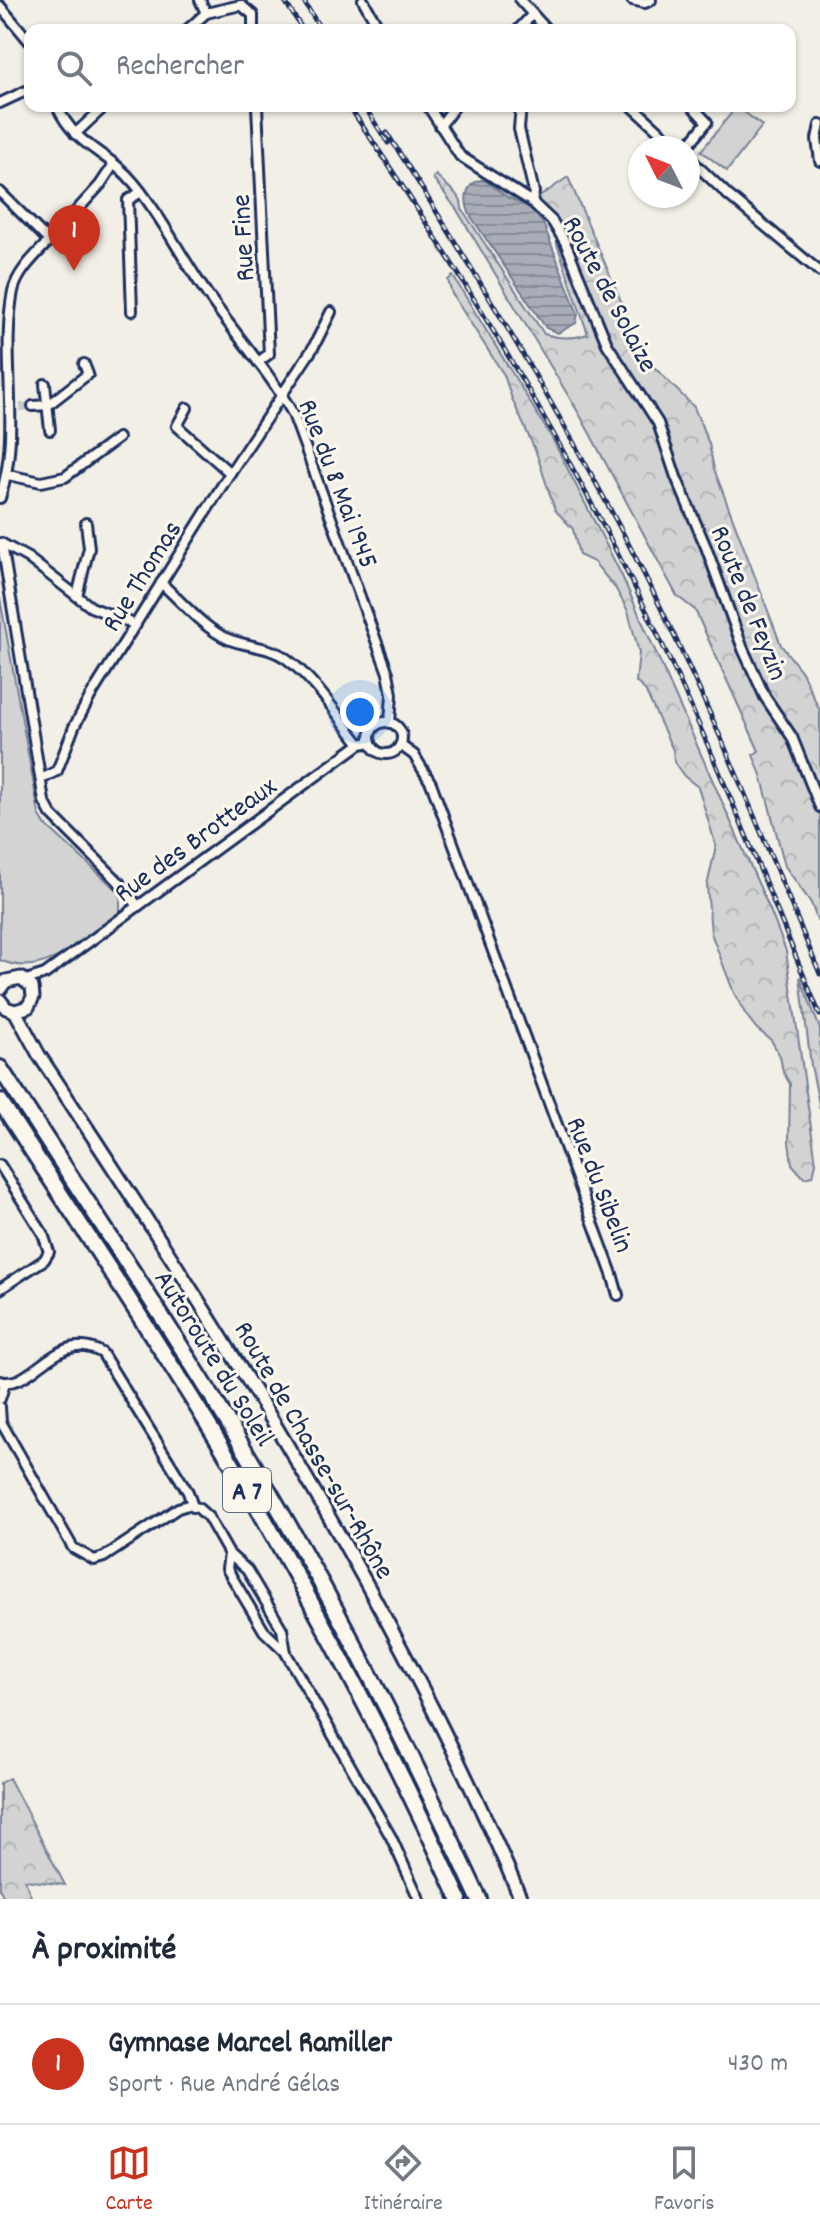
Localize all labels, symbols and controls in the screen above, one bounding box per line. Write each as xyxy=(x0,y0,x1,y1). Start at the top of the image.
search box xyxy=(24,24,796,112)
icon: search xyxy=(52,46,96,90)
text: Rechercher xyxy=(116,47,244,90)
north arrow xyxy=(628,136,700,208)
street label: Rue Fine xyxy=(224,193,268,282)
pin: 1 xyxy=(48,205,100,271)
street label: Route de Solaize xyxy=(550,210,666,381)
street label: Rue du 8 Mai 1945 xyxy=(285,394,386,575)
street label: Rue Thomas xyxy=(94,514,194,641)
street label: Route de Feyzin xyxy=(697,520,796,687)
your location xyxy=(340,692,380,732)
street label: Rue des Brotteaux xyxy=(107,769,287,915)
street label: Rue du Sibelin xyxy=(553,1112,642,1260)
street label: Autoroute du Soleil xyxy=(141,1264,282,1456)
street label: Route de Chasse-sur-Rhône xyxy=(221,1315,402,1588)
road number: A 7 xyxy=(223,1468,271,1512)
text: À proximité xyxy=(32,1927,176,1976)
text: Gymnase Marcel Ramiller xyxy=(108,2024,392,2067)
text: 1 xyxy=(55,2046,61,2083)
text: 430 m xyxy=(728,2046,788,2083)
text: Sport · Rue André Gélas xyxy=(108,2067,340,2104)
tab: Carte xyxy=(106,2141,153,2220)
tab: Itinéraire xyxy=(364,2141,443,2220)
tab: Favoris xyxy=(654,2141,714,2220)

